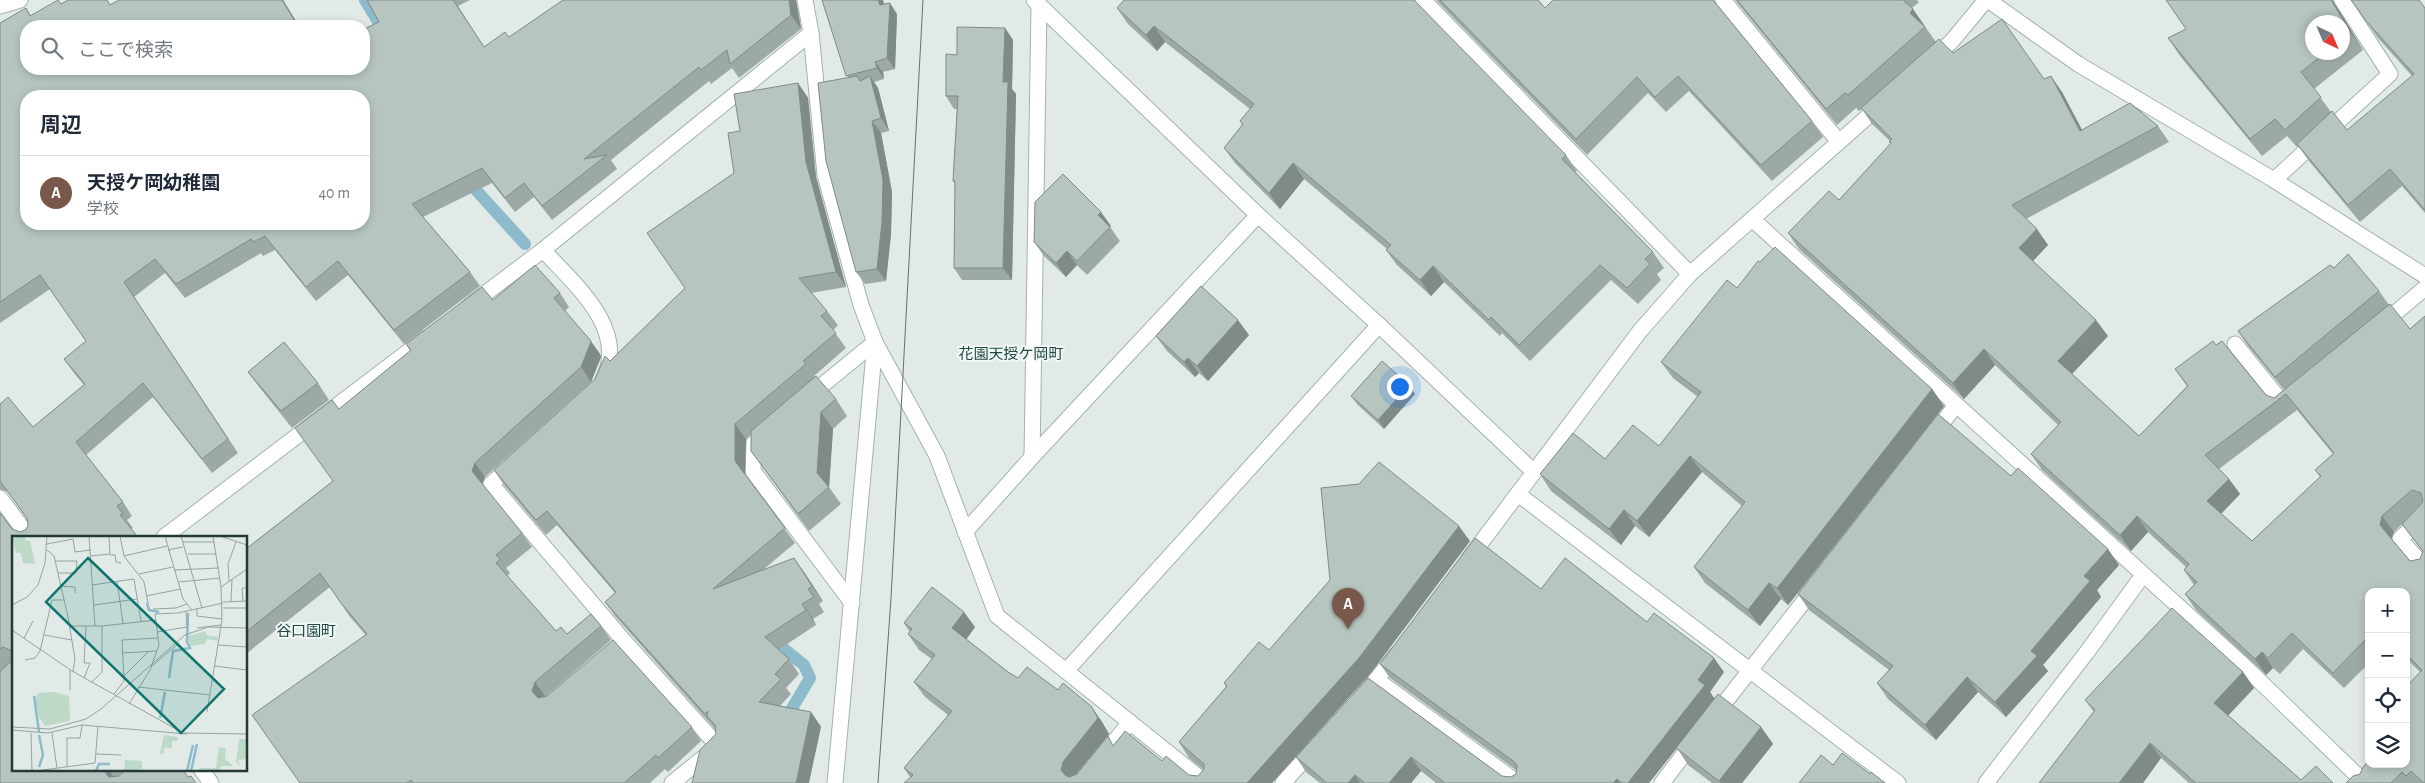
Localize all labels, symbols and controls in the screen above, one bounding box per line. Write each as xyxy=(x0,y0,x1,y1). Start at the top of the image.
north arrow xyxy=(2305,15,2350,60)
search box xyxy=(20,20,370,75)
icon: search xyxy=(38,34,66,62)
text: ここで検索 xyxy=(78,41,173,60)
text: 周辺 xyxy=(40,115,82,136)
text: 天授ケ岡幼稚園 xyxy=(87,174,220,193)
text: A xyxy=(51,185,61,201)
text: 40 m xyxy=(318,185,350,201)
text: 学校 xyxy=(87,201,119,217)
district label: 花園天授ケ岡町 xyxy=(958,346,1064,362)
your location xyxy=(1387,374,1413,400)
inset map xyxy=(12,536,248,770)
pin: A xyxy=(1332,588,1364,629)
map controls xyxy=(2365,588,2410,768)
button: + xyxy=(2365,588,2410,633)
district label: 谷口園町 xyxy=(276,623,336,639)
button: − xyxy=(2365,633,2410,678)
button: locate xyxy=(2365,678,2410,723)
button: layers xyxy=(2365,723,2410,768)

